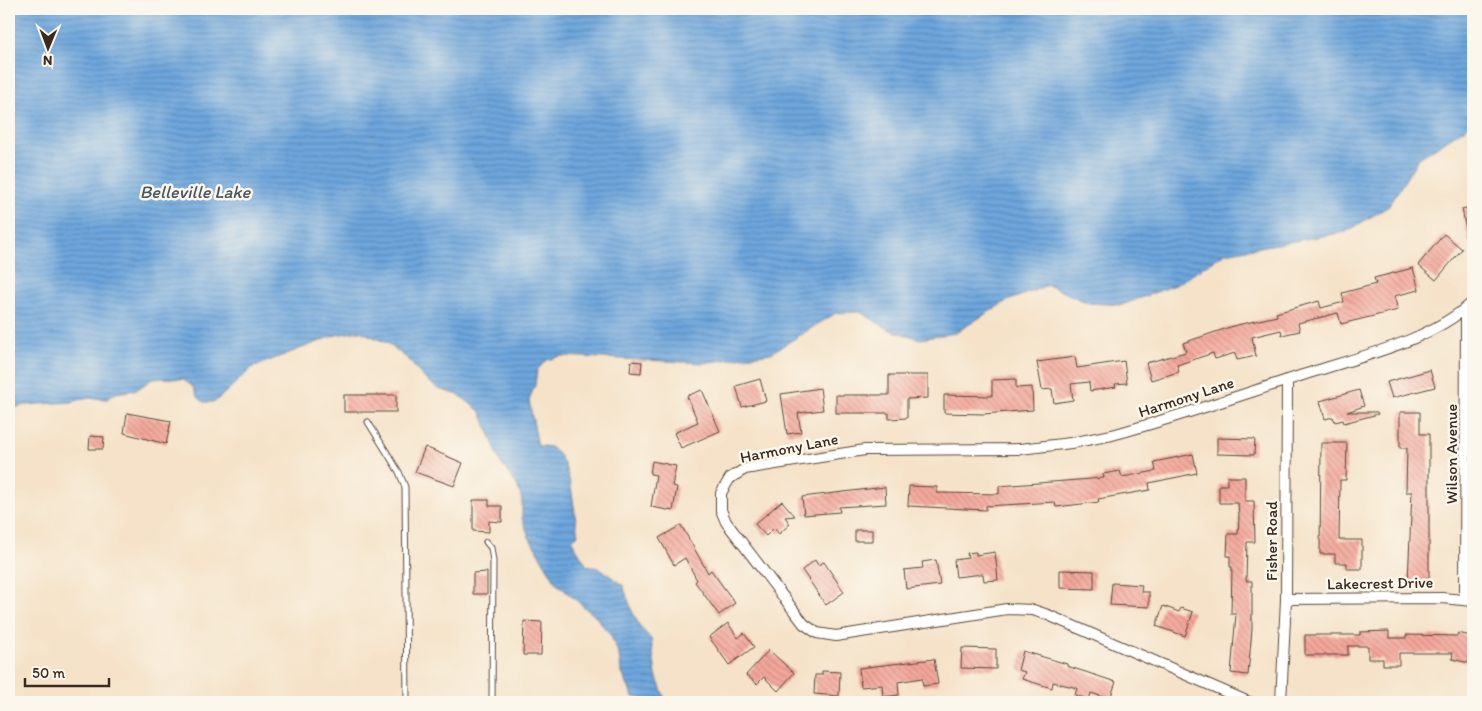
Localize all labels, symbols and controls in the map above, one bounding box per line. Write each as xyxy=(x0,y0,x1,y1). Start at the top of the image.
north arrow xyxy=(22,22,72,72)
text: N xyxy=(43,52,53,69)
water label: Belleville Lake xyxy=(140,181,252,203)
street label: Harmony Lane xyxy=(1136,373,1236,421)
street label: Wilson Avenue xyxy=(1442,404,1461,504)
street label: Harmony Lane xyxy=(738,429,840,467)
street label: Fisher Road xyxy=(1262,501,1281,581)
street label: Lakecrest Drive xyxy=(1327,573,1433,593)
scale bar xyxy=(25,656,109,688)
text: 50 m xyxy=(32,664,65,682)

